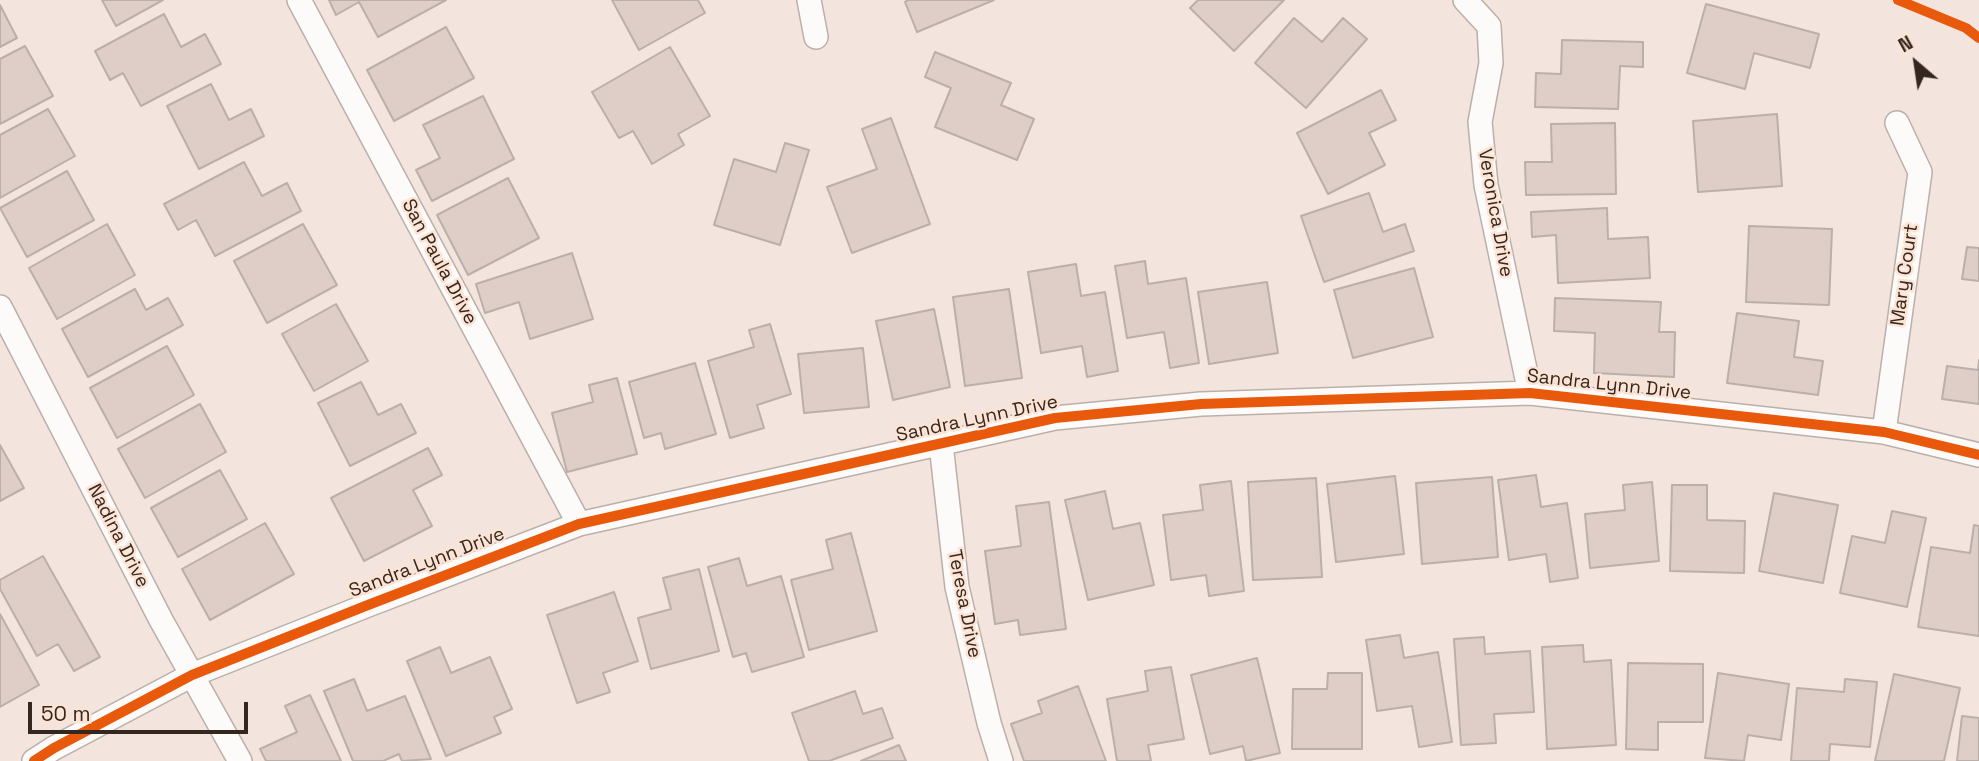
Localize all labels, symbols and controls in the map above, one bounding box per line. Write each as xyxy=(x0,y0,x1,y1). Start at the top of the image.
north arrow xyxy=(1881,28,1951,98)
text: N xyxy=(1894,30,1917,58)
street label: Veronica Drive xyxy=(1472,147,1518,279)
street label: San Paula Drive xyxy=(396,195,482,329)
street label: Mary Court xyxy=(1887,223,1923,327)
street label: Sandra Lynn Drive xyxy=(1526,365,1692,405)
street label: Sandra Lynn Drive xyxy=(894,391,1060,447)
street label: Nadina Drive xyxy=(82,480,154,592)
street label: Sandra Lynn Drive xyxy=(346,523,508,603)
street label: Teresa Drive xyxy=(942,548,986,660)
scale bar xyxy=(32,688,252,732)
text: 50 m xyxy=(41,700,91,727)

